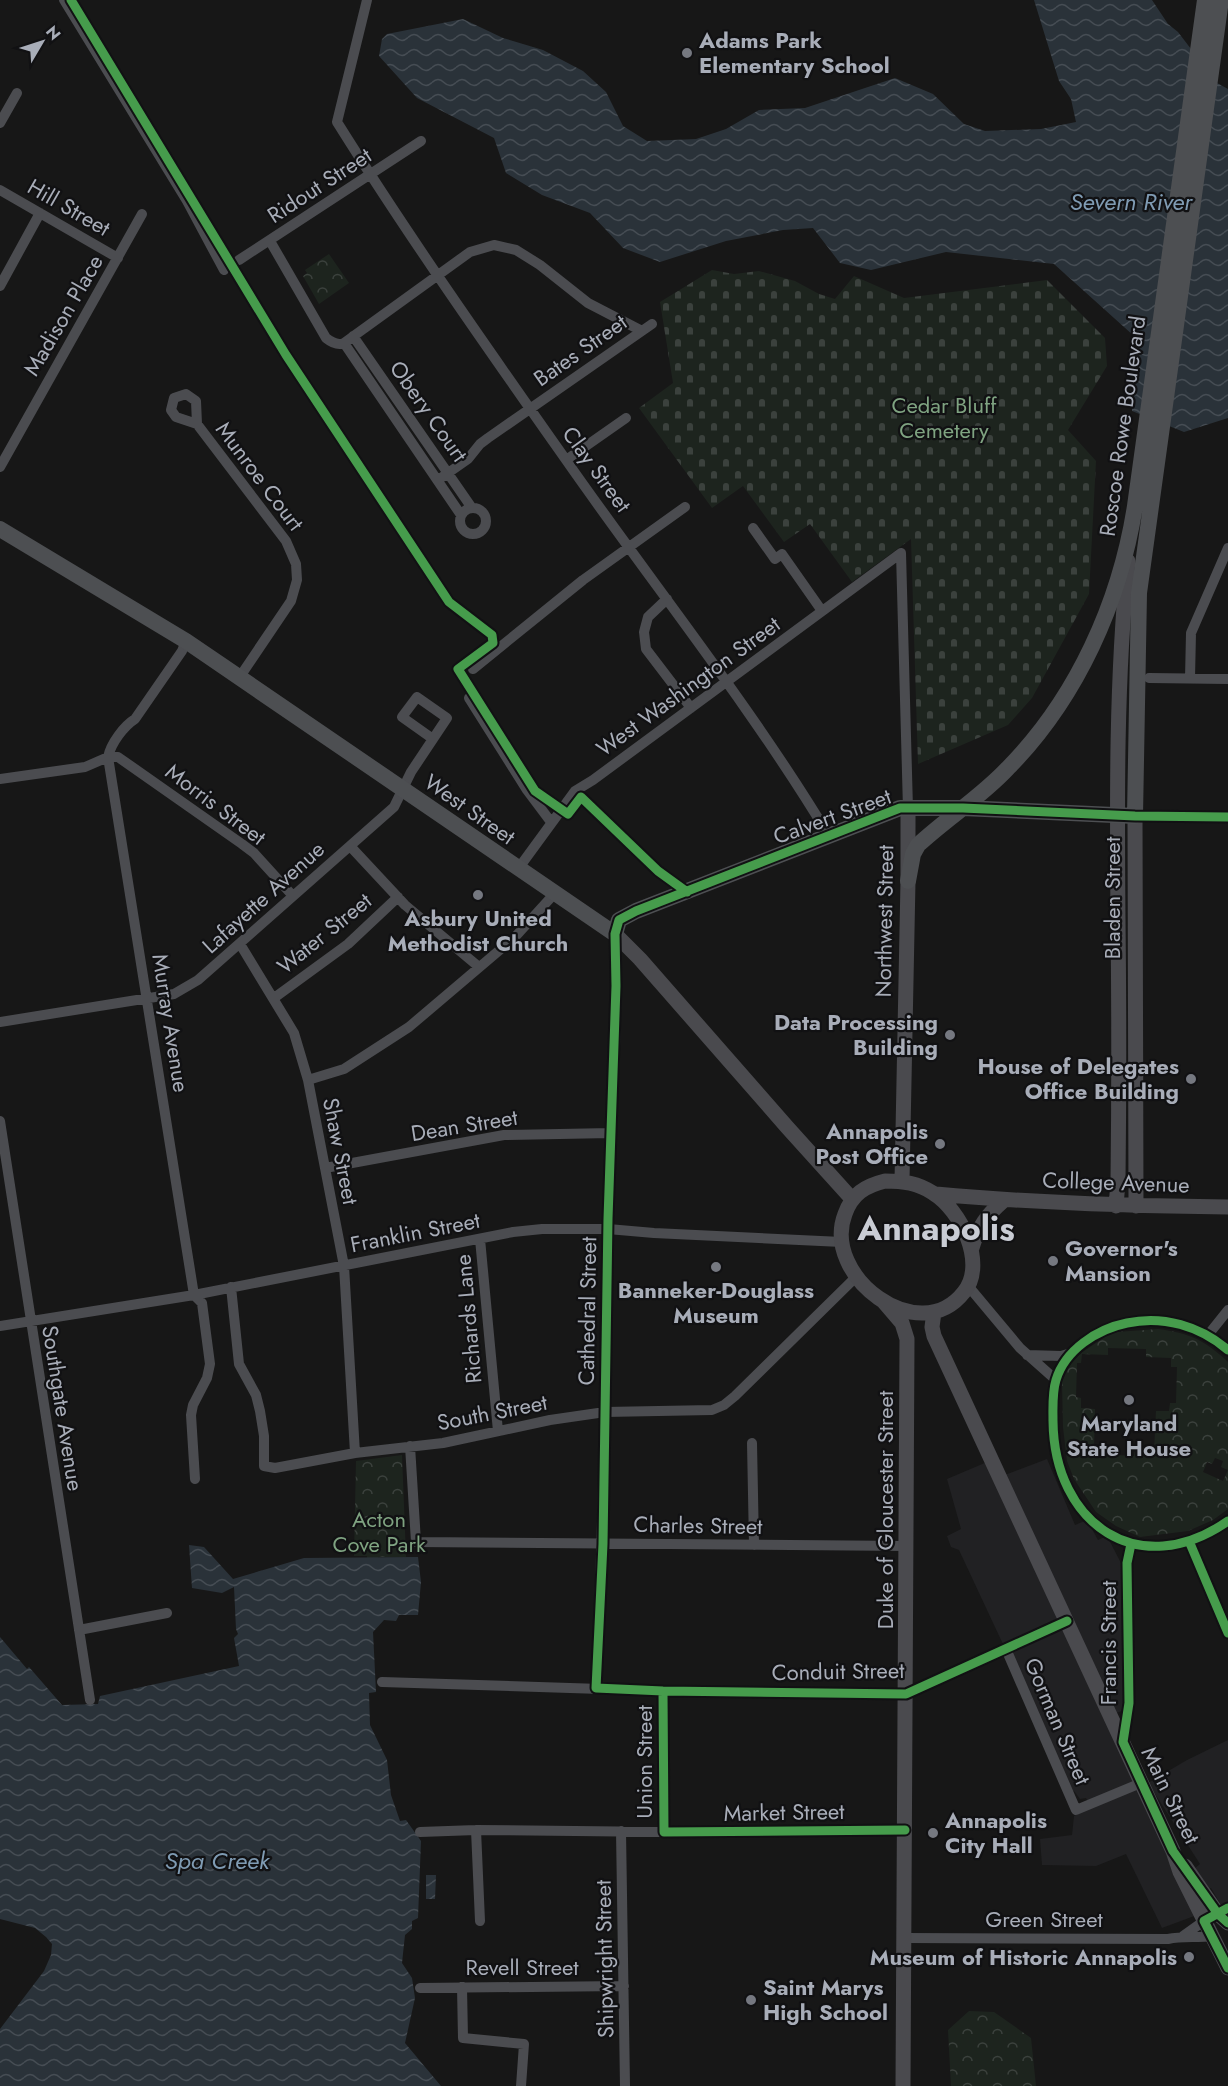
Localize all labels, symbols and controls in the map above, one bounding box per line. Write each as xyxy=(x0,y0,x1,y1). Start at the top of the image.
north arrow xyxy=(12,12,72,72)
text: N xyxy=(40,21,66,45)
place label: Adams Park Elementary School xyxy=(698,24,890,81)
marker: Adams Park Elementary School xyxy=(680,46,694,60)
street label: Ridout Street xyxy=(261,139,378,231)
street label: Hill Street xyxy=(22,170,117,244)
water label: Severn River xyxy=(1070,184,1194,219)
street label: Madison Place xyxy=(15,248,111,382)
street label: Bates Street xyxy=(527,306,634,394)
street label: Roscoe Rowe Boulevard xyxy=(1091,314,1153,538)
street label: Obery Court xyxy=(382,354,476,469)
park label: Cedar Bluff Cemetery xyxy=(891,389,997,446)
street label: Munroe Court xyxy=(208,415,312,538)
street label: Clay Street xyxy=(555,419,640,519)
street label: West Washington Street xyxy=(589,608,787,764)
street label: Morris Street xyxy=(159,756,274,853)
street label: West Street xyxy=(418,766,523,853)
street label: Calvert Street xyxy=(769,780,896,852)
street label: Lafayette Avenue xyxy=(195,833,331,961)
street label: Bladen Street xyxy=(1096,836,1128,959)
street label: Northwest Street xyxy=(867,844,901,998)
street label: Water Street xyxy=(270,884,379,981)
marker: Asbury United Methodist Church xyxy=(471,888,485,902)
place label: Asbury United Methodist Church xyxy=(388,902,568,959)
street label: Murray Avenue xyxy=(144,951,198,1095)
place label: Data Processing Building xyxy=(774,1006,938,1063)
marker: Data Processing Building xyxy=(943,1028,957,1042)
place label: House of Delegates Office Building xyxy=(978,1050,1179,1107)
marker: House of Delegates Office Building xyxy=(1184,1072,1198,1086)
street label: Shaw Street xyxy=(315,1095,367,1208)
street label: Dean Street xyxy=(408,1101,520,1149)
place label: Annapolis Post Office xyxy=(816,1115,928,1172)
marker: Annapolis Post Office xyxy=(933,1137,947,1151)
street label: College Avenue xyxy=(1042,1163,1190,1201)
street label: Franklin Street xyxy=(347,1204,483,1260)
district label: Annapolis xyxy=(856,1204,1015,1253)
place label: Governor's Mansion xyxy=(1065,1232,1178,1289)
street label: Cathedral Street xyxy=(570,1236,604,1386)
street label: Richards Lane xyxy=(446,1253,490,1385)
marker: Governor's Mansion xyxy=(1046,1254,1060,1268)
marker: Banneker-Douglass Museum xyxy=(709,1260,723,1274)
place label: Banneker-Douglass Museum xyxy=(618,1274,814,1331)
street label: Southgate Avenue xyxy=(34,1323,92,1493)
street label: South Street xyxy=(434,1386,551,1438)
street label: Duke of Gloucester Street xyxy=(869,1390,901,1629)
marker: Maryland State House xyxy=(1122,1393,1136,1407)
place label: Maryland State House xyxy=(1067,1407,1191,1464)
park label: Acton Cove Park xyxy=(332,1503,426,1560)
street label: Charles Street xyxy=(633,1508,764,1542)
street label: Francis Street xyxy=(1092,1580,1124,1705)
street label: Gorman Street xyxy=(1017,1653,1099,1790)
street label: Conduit Street xyxy=(771,1654,905,1688)
street label: Union Street xyxy=(628,1704,660,1819)
street label: Main Street xyxy=(1134,1741,1209,1850)
street label: Market Street xyxy=(723,1795,845,1829)
place label: Annapolis City Hall xyxy=(944,1804,1047,1861)
marker: Annapolis City Hall xyxy=(926,1826,940,1840)
water label: Spa Creek xyxy=(165,1843,271,1878)
street label: Shipwright Street xyxy=(587,1879,621,2038)
street label: Green Street xyxy=(985,1903,1103,1935)
place label: Museum of Historic Annapolis xyxy=(870,1941,1177,1973)
marker: Museum of Historic Annapolis xyxy=(1182,1950,1196,1964)
street label: Revell Street xyxy=(465,1951,579,1983)
place label: Saint Marys High School xyxy=(763,1971,888,2028)
marker: Saint Marys High School xyxy=(744,1993,758,2007)

